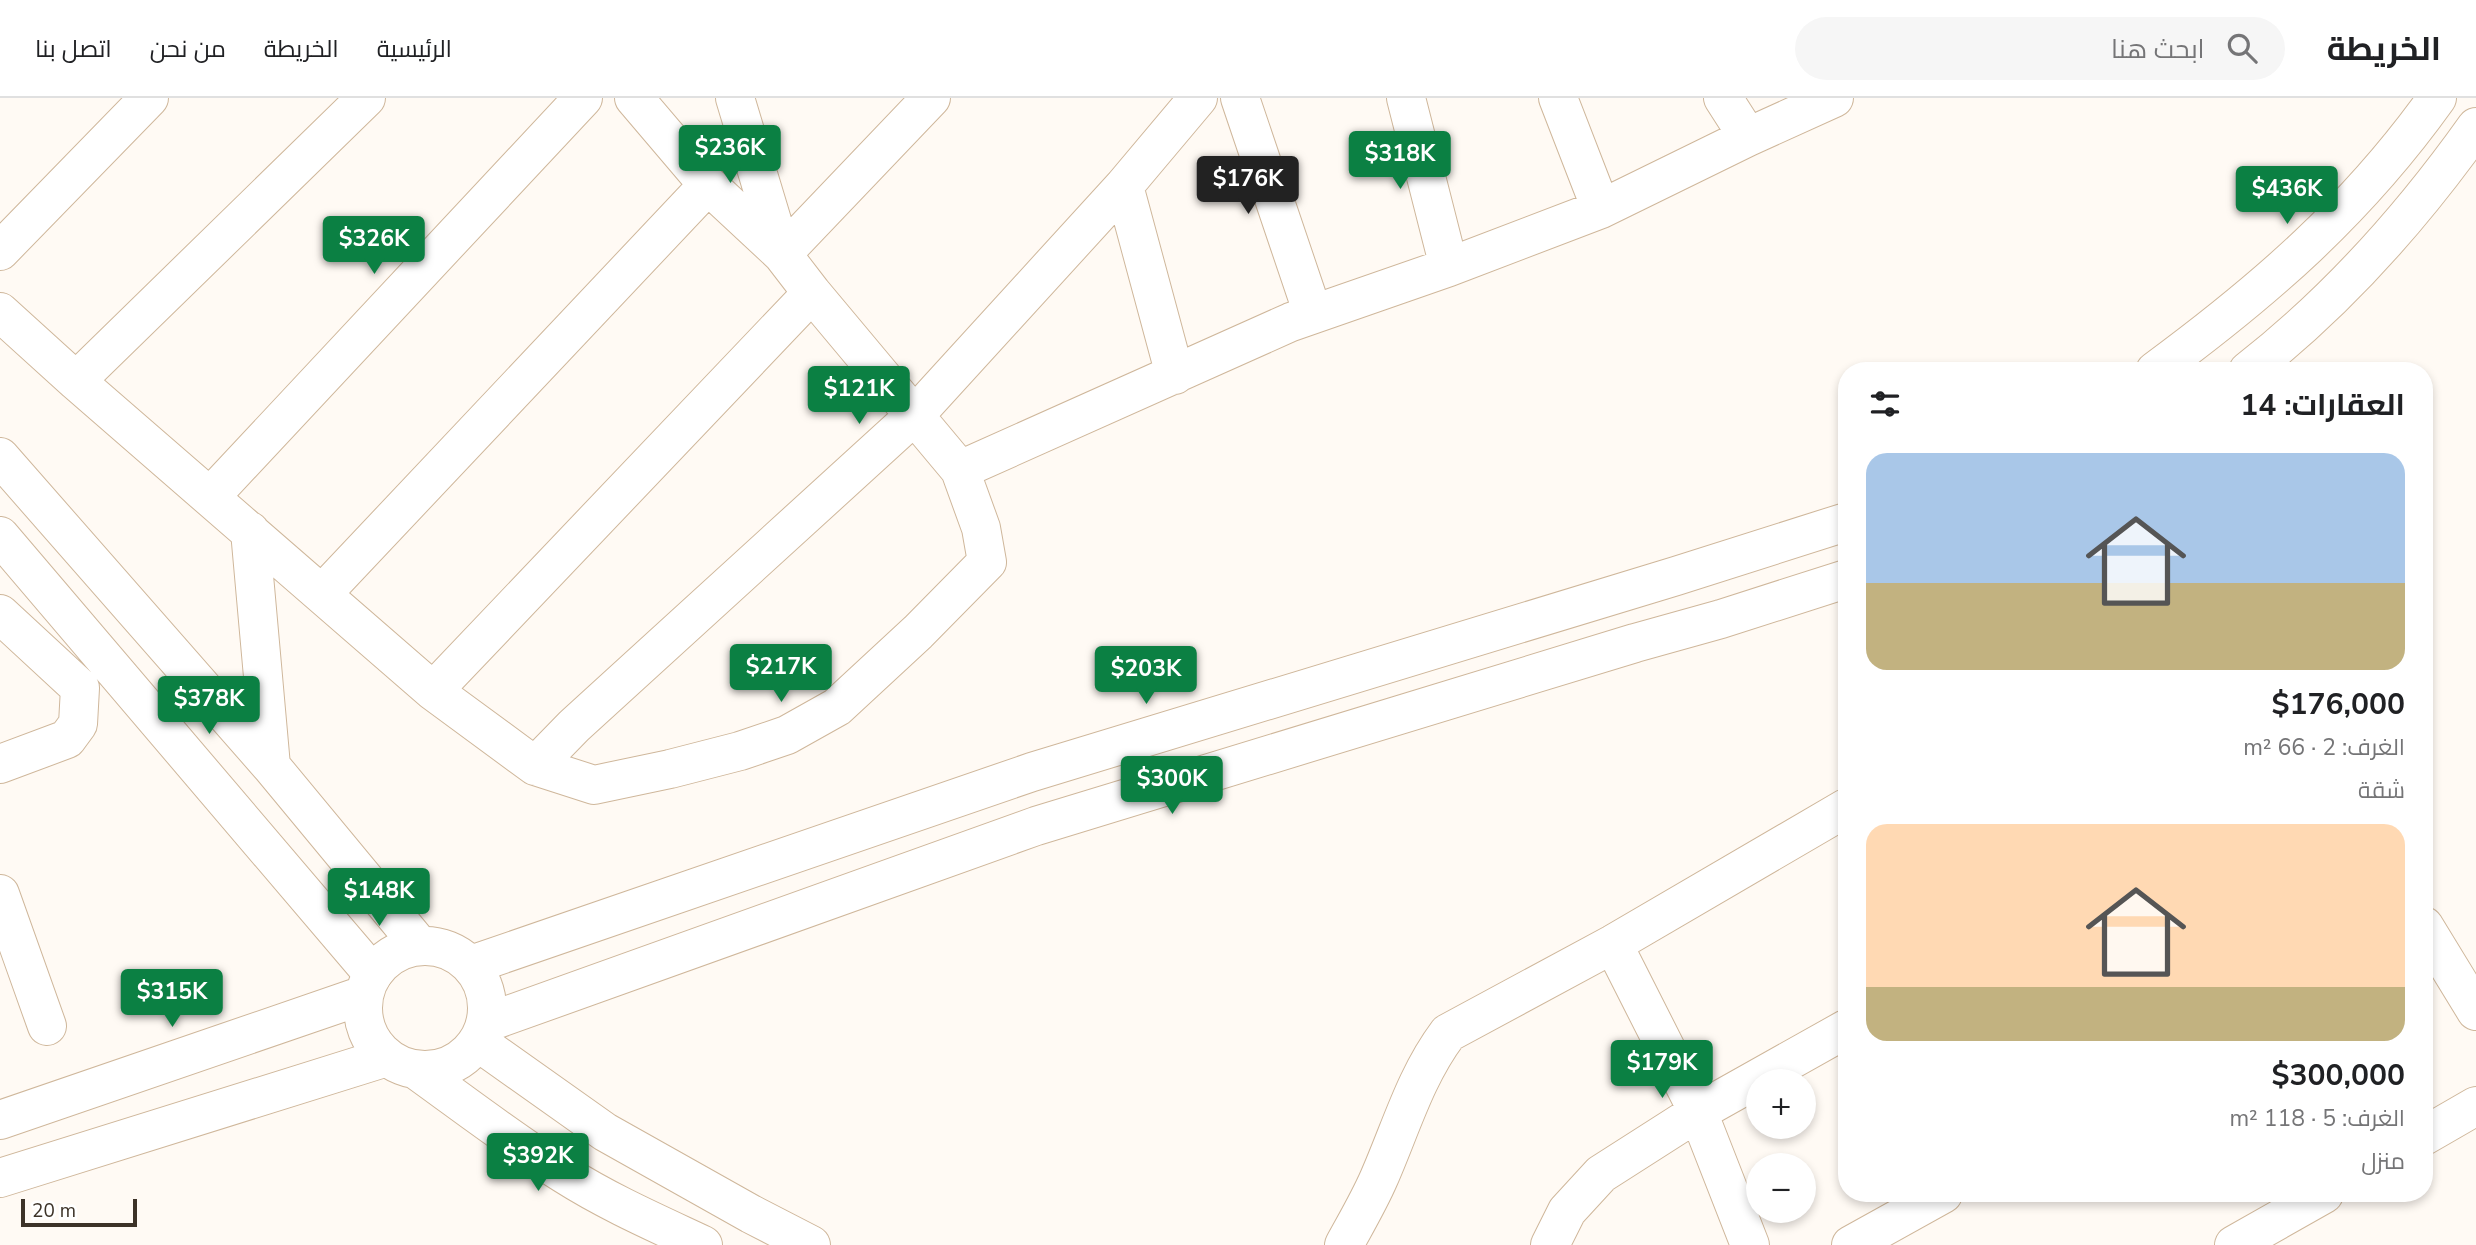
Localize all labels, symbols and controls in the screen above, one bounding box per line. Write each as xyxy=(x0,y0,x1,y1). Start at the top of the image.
search box xyxy=(1795,17,2285,80)
text: الخريطة xyxy=(2327,27,2441,72)
icon: search xyxy=(2223,29,2261,67)
text: ابحث هنا xyxy=(2111,32,2205,67)
text: اتصل بنا xyxy=(35,33,112,65)
text: من نحن xyxy=(150,33,226,65)
text: الخريطة xyxy=(264,33,339,65)
text: الرئيسية xyxy=(377,33,452,65)
pin: $236K xyxy=(681,126,779,185)
text: $236K xyxy=(695,132,765,163)
pin: $318K xyxy=(1351,132,1449,191)
text: $318K xyxy=(1365,138,1435,169)
pin: $176K xyxy=(1199,156,1297,216)
text: $176K xyxy=(1213,163,1283,194)
pin: $436K xyxy=(2238,166,2336,226)
text: $436K xyxy=(2252,173,2322,204)
pin: $326K xyxy=(325,216,423,276)
text: $326K xyxy=(339,223,409,254)
pin: $121K xyxy=(810,366,908,426)
text: $121K xyxy=(824,373,894,404)
icon: filters xyxy=(1866,385,1904,423)
text: العقارات: 14 xyxy=(2240,385,2405,426)
icon: home xyxy=(2073,498,2199,624)
pin: $217K xyxy=(732,644,830,704)
pin: $203K xyxy=(1097,646,1195,706)
text: $217K xyxy=(746,651,816,682)
text: $203K xyxy=(1111,653,1181,684)
pin: $378K xyxy=(160,676,258,736)
text: $378K xyxy=(174,683,244,714)
text: $176,000 xyxy=(2272,684,2405,725)
text: الغرف: 2 · 66 m² xyxy=(2243,732,2405,763)
pin: $300K xyxy=(1123,756,1221,816)
text: $300K xyxy=(1137,763,1207,794)
text: شقة xyxy=(2358,775,2405,806)
pin: $148K xyxy=(330,868,428,928)
icon: home xyxy=(2073,869,2199,995)
text: $148K xyxy=(344,875,414,906)
pin: $315K xyxy=(123,970,221,1029)
text: $315K xyxy=(137,976,207,1007)
pin: $179K xyxy=(1613,1040,1711,1100)
text: $179K xyxy=(1627,1047,1697,1078)
text: $300,000 xyxy=(2272,1055,2405,1096)
map controls xyxy=(1746,1069,1816,1223)
button: + xyxy=(1746,1069,1816,1139)
text: الغرف: 5 · 118 m² xyxy=(2229,1103,2405,1134)
pin: $392K xyxy=(489,1134,587,1193)
text: $392K xyxy=(503,1140,573,1171)
text: منزل xyxy=(2361,1146,2405,1177)
button: − xyxy=(1746,1153,1816,1223)
scale bar xyxy=(21,1196,136,1228)
text: 20 m xyxy=(32,1198,76,1224)

